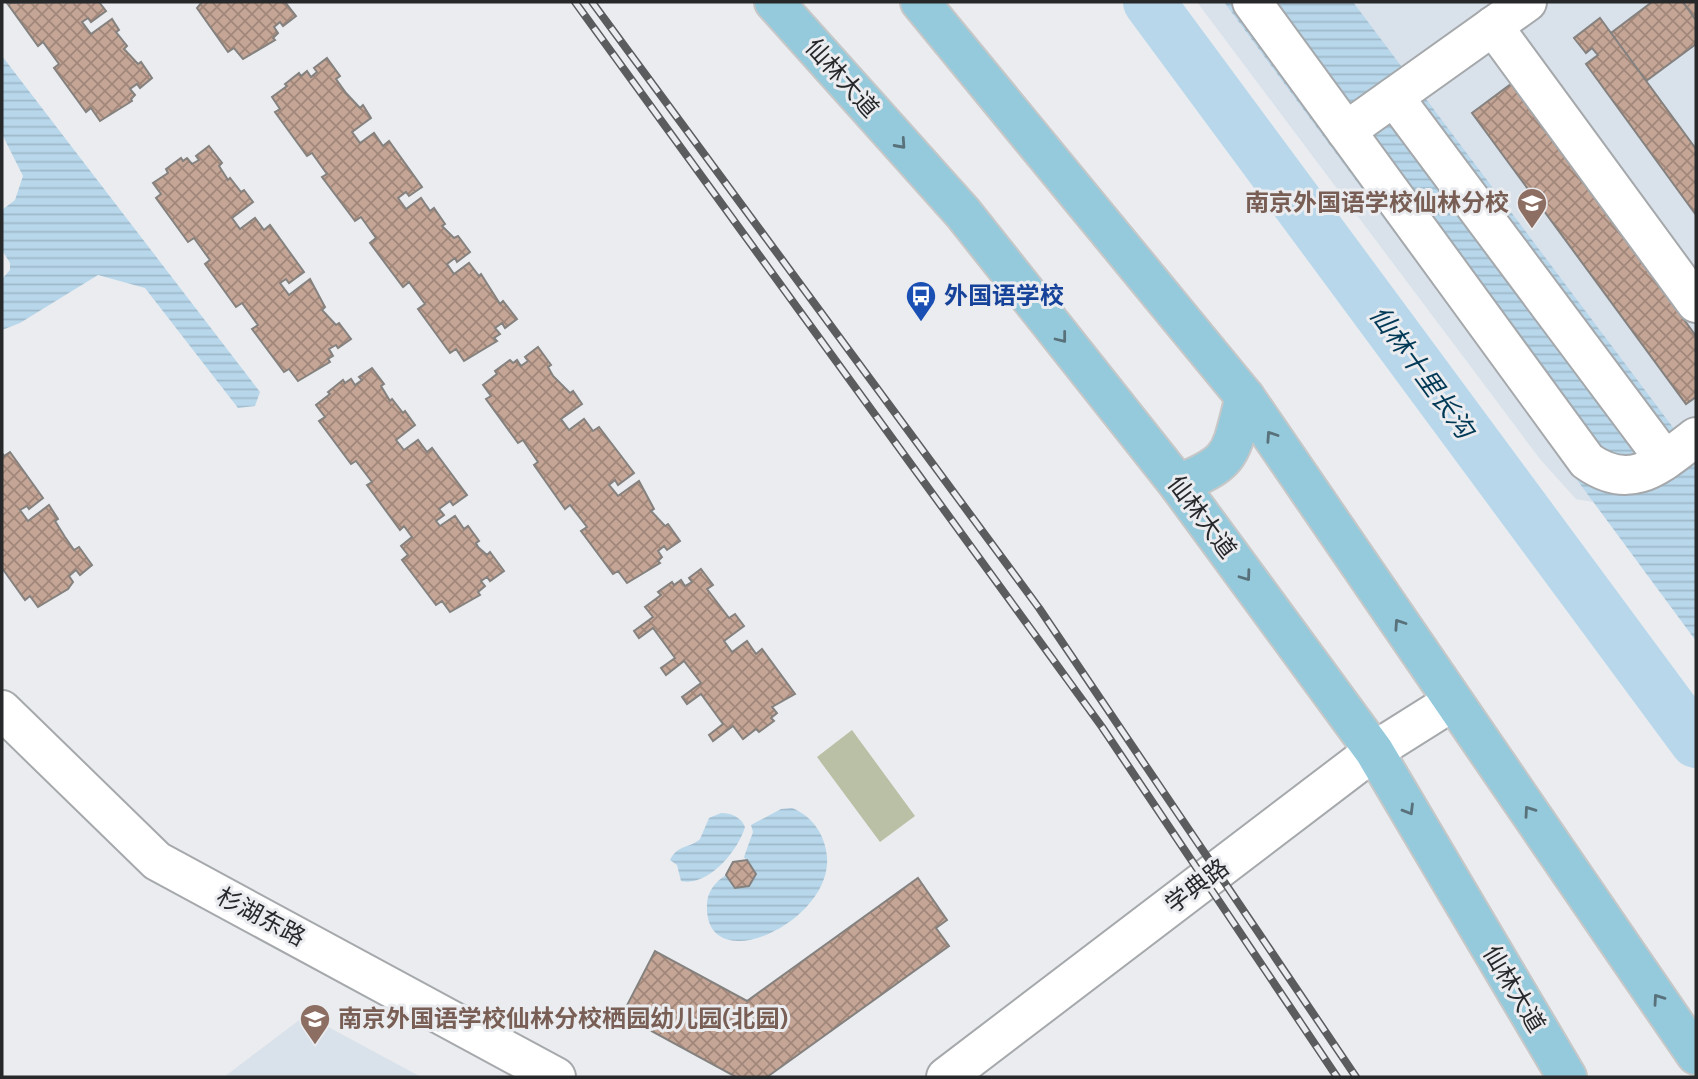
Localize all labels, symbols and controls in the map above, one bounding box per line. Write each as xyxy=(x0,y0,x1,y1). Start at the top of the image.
street label: 仙林大道 xyxy=(799,32,885,123)
one-way arrow xyxy=(893,136,905,149)
school or university icon: 南京外国语学校仙林分校 xyxy=(1515,186,1549,230)
place label: 南京外国语学校仙林分校 xyxy=(1245,188,1509,217)
bus stop icon: 外国语学校 xyxy=(904,279,938,323)
place label: 外国语学校 xyxy=(944,281,1064,310)
water label: 仙林十里长沟 xyxy=(1363,299,1483,447)
one-way arrow xyxy=(1054,330,1067,342)
one-way arrow xyxy=(1267,431,1280,444)
street label: 仙林大道 xyxy=(1162,470,1243,564)
one-way arrow xyxy=(1238,568,1250,581)
one-way arrow xyxy=(1395,619,1407,632)
one-way arrow xyxy=(1400,802,1413,815)
one-way arrow xyxy=(1524,806,1537,819)
street label: 学典路 xyxy=(1159,852,1234,919)
street label: 杉湖东路 xyxy=(212,881,310,952)
street label: 仙林大道 xyxy=(1477,940,1552,1037)
one-way arrow xyxy=(1653,993,1666,1006)
school or university icon: 南京外国语学校仙林分校栖园幼儿园(北园) xyxy=(298,1002,332,1046)
place label: 南京外国语学校仙林分校栖园幼儿园(北园) xyxy=(338,1004,788,1033)

